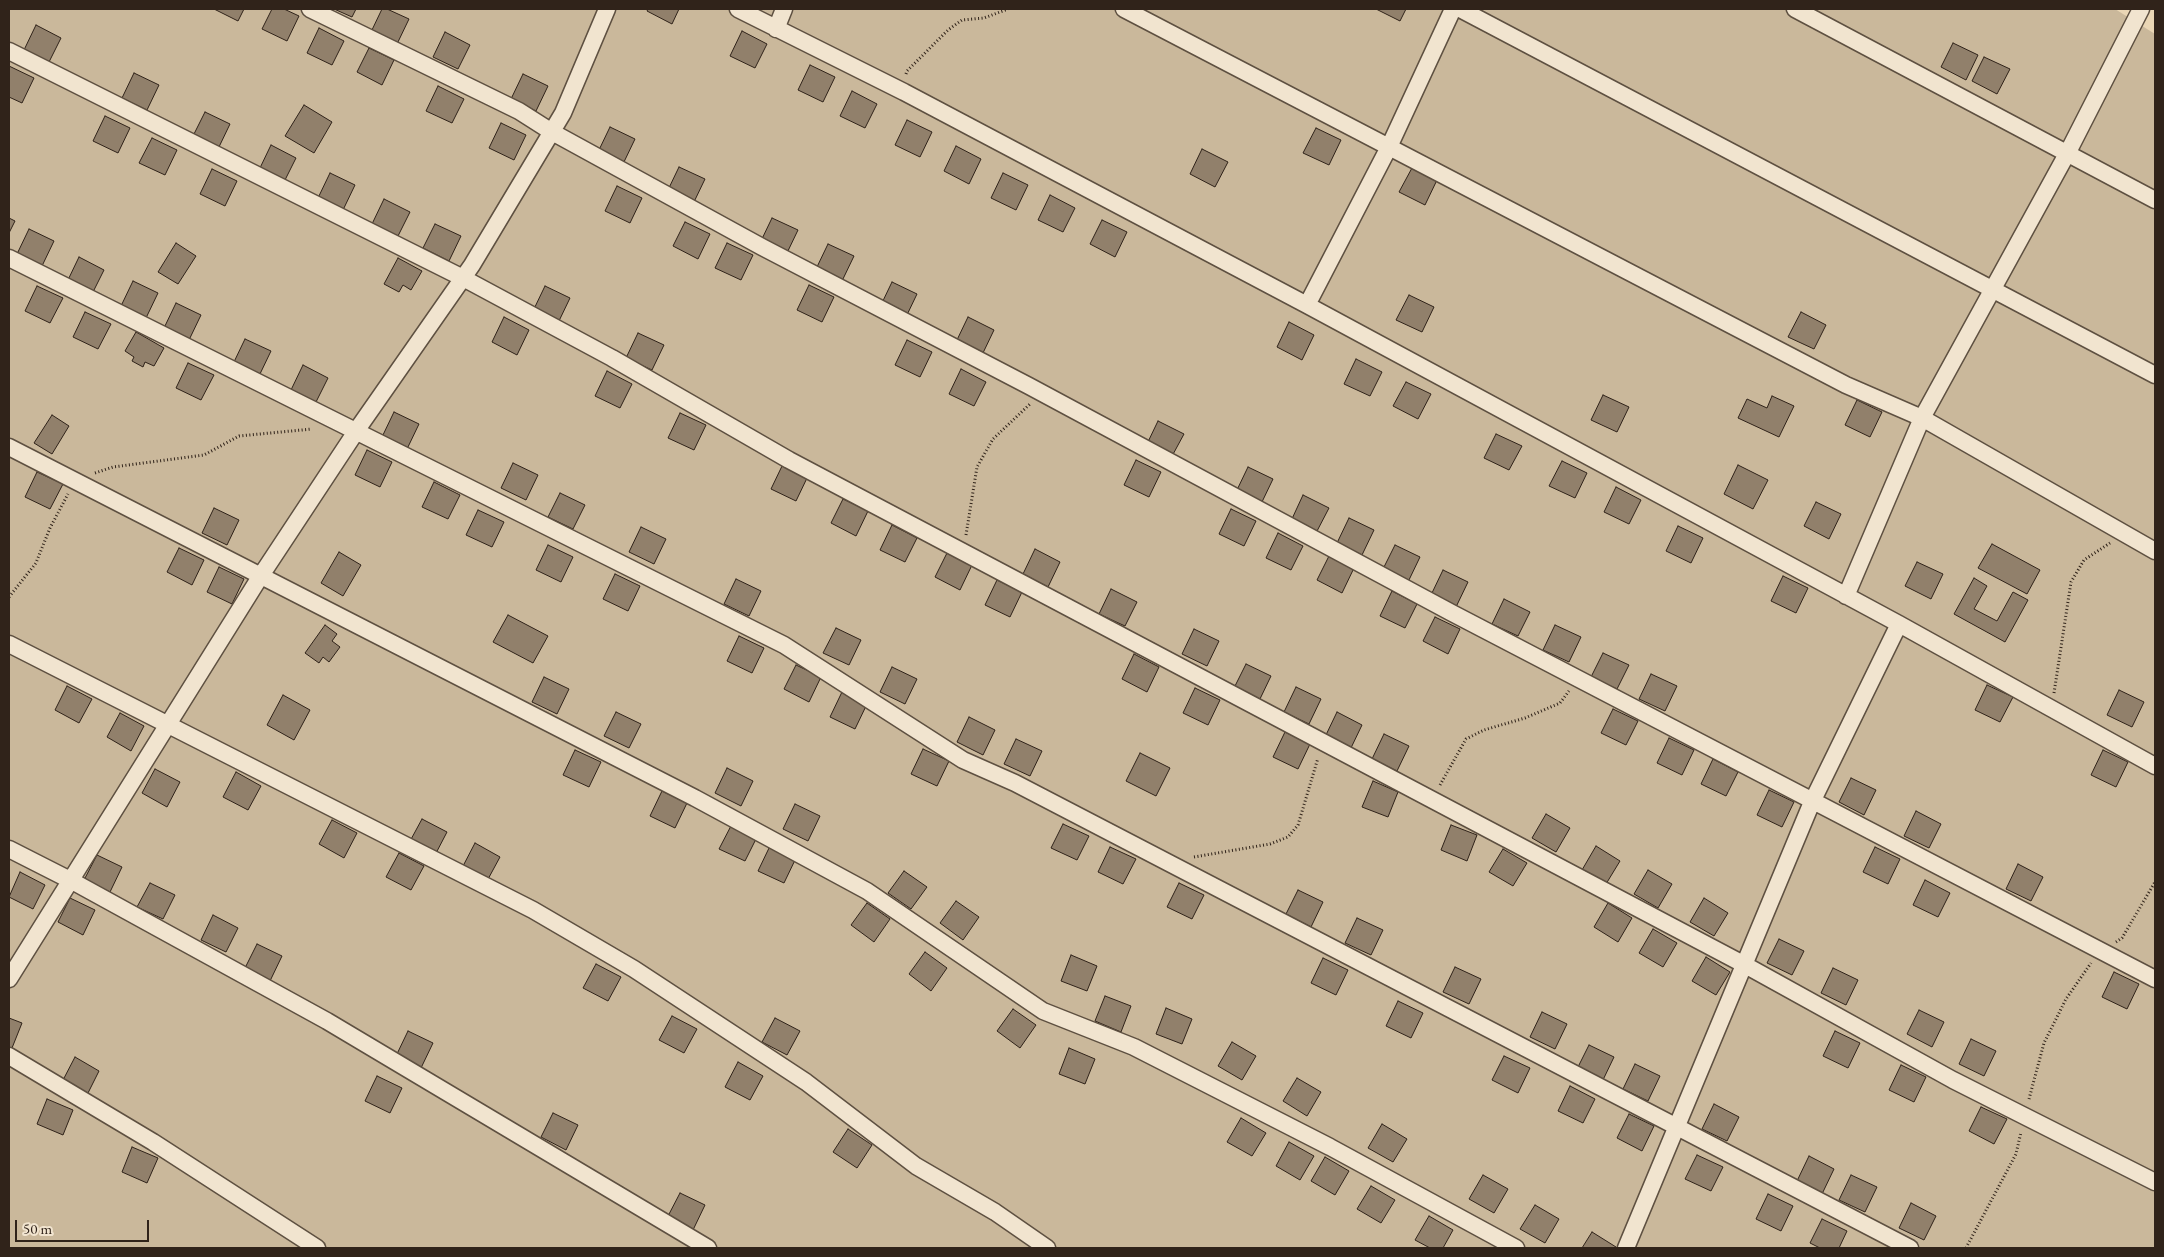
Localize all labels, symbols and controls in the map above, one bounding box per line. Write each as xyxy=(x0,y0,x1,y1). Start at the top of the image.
scale bar xyxy=(18,1210,151,1242)
text: 50 m xyxy=(23,1219,52,1238)

